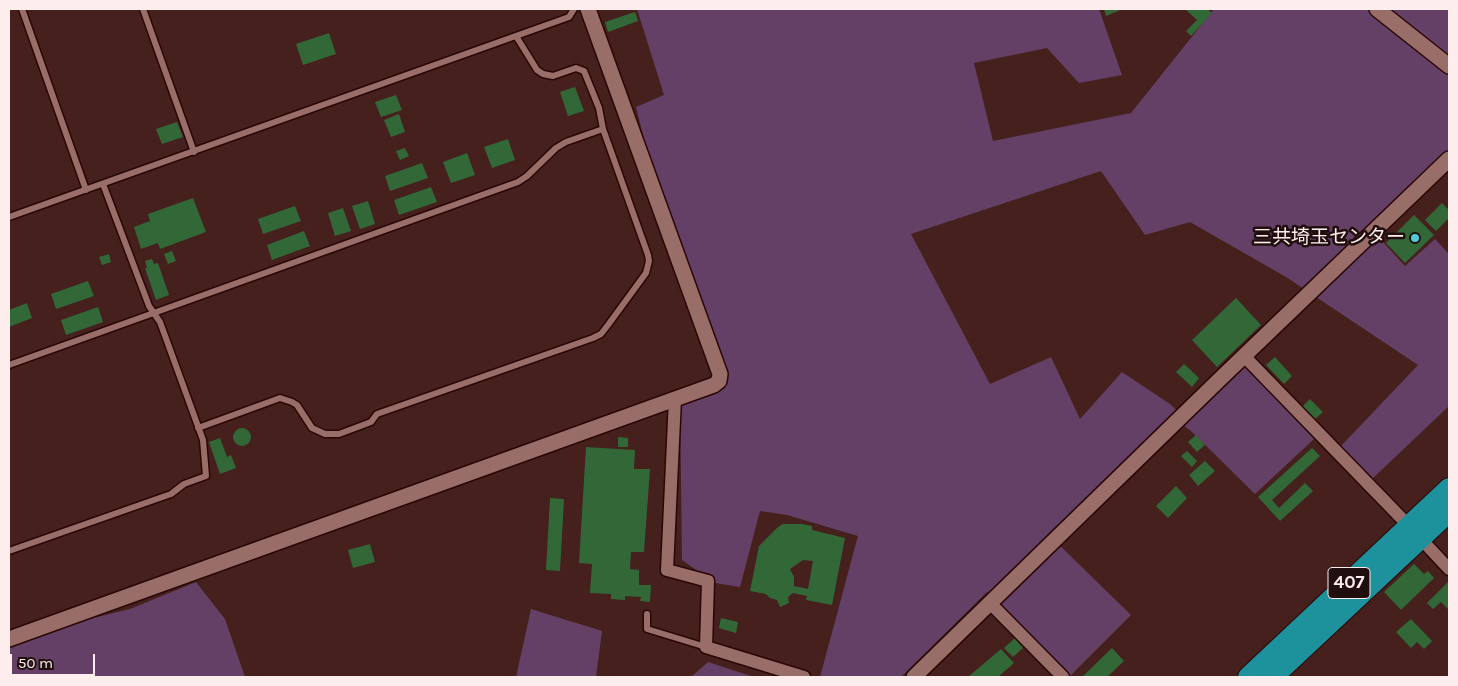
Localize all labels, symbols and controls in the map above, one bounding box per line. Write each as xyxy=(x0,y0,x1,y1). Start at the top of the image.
place label: 三共埼玉センター xyxy=(1253,227,1405,249)
marker: 三共埼玉センター xyxy=(1409,232,1421,244)
road number: 407 xyxy=(1328,568,1370,598)
scale bar xyxy=(12,644,98,676)
text: 50 m xyxy=(18,654,53,672)

